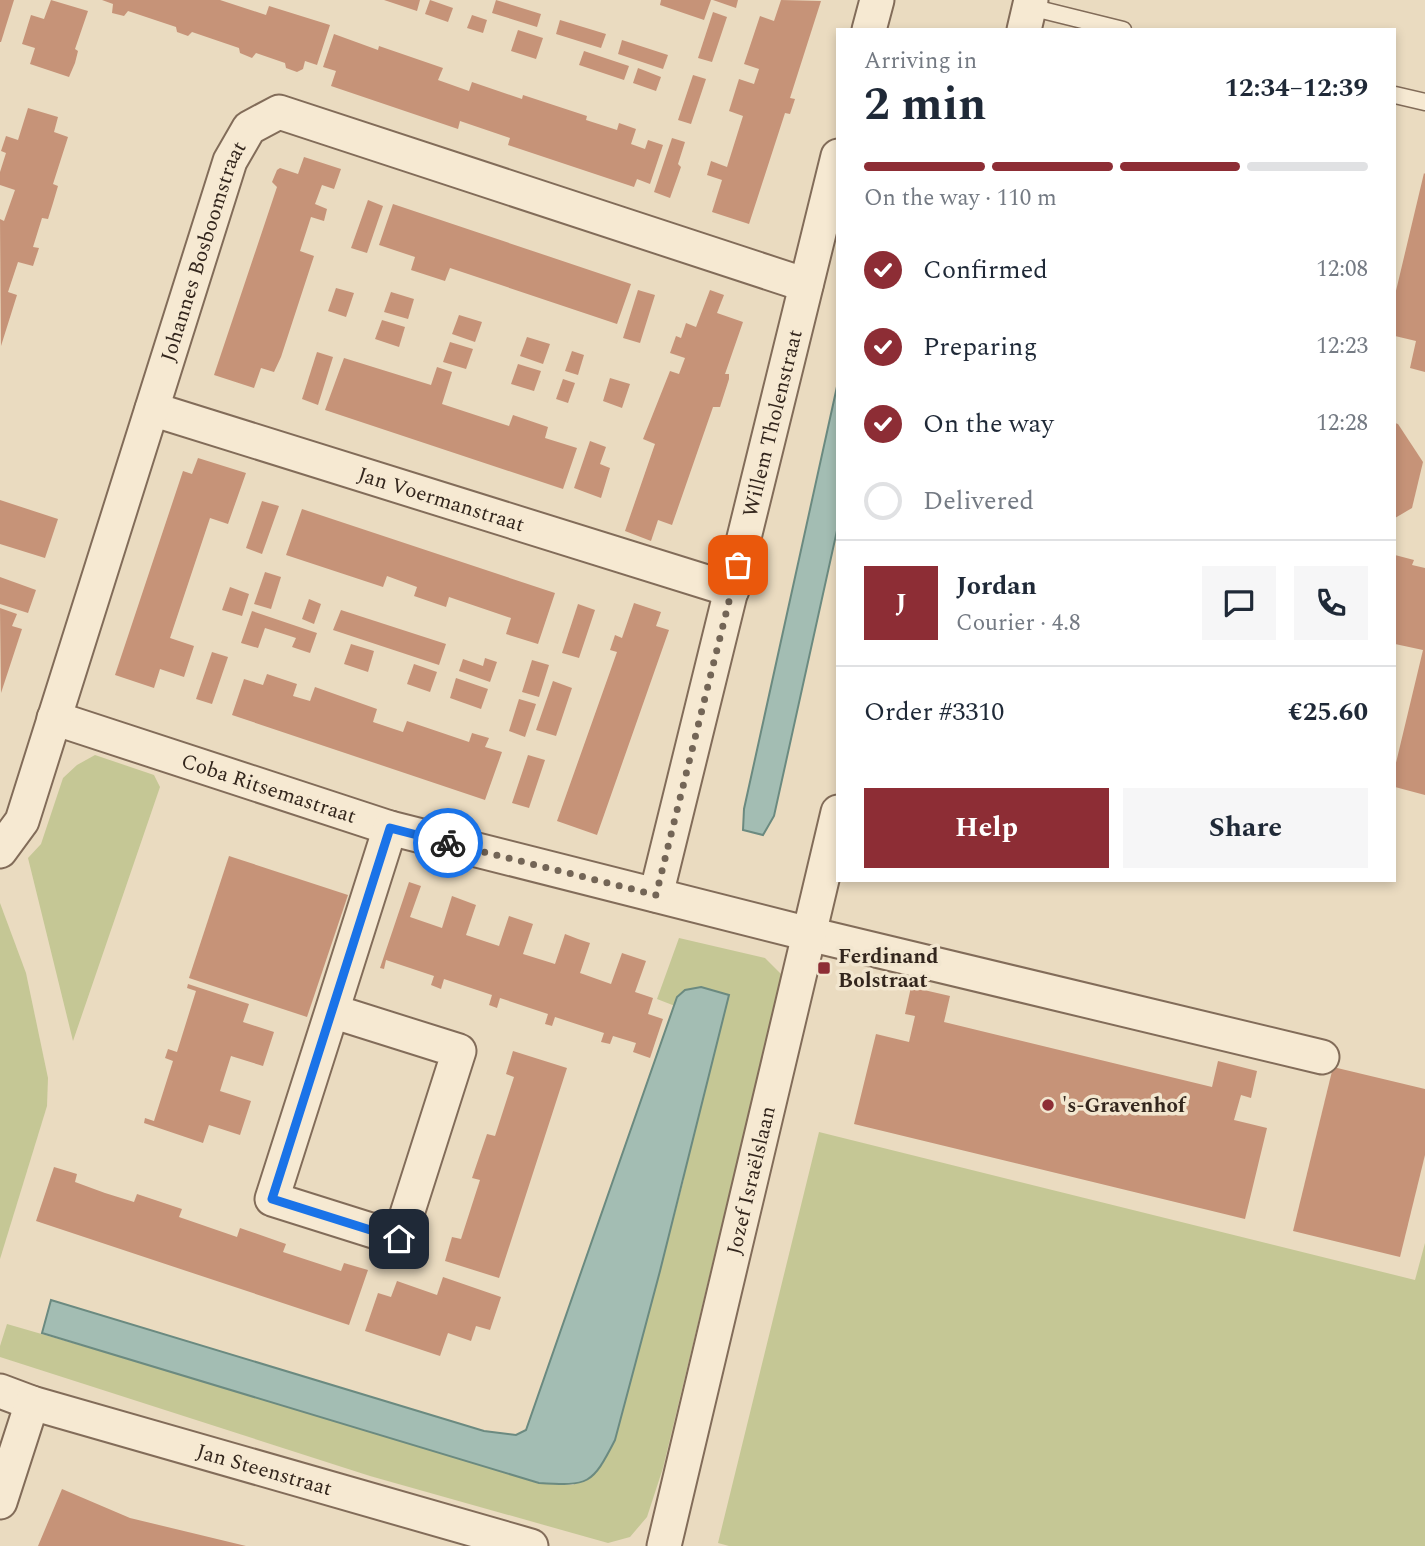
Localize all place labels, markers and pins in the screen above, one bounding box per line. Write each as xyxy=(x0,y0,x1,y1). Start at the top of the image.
pin xyxy=(708,535,768,595)
place label: Ferdinand Bolstraat xyxy=(838,941,938,997)
marker: Ferdinand Bolstraat xyxy=(816,960,832,976)
place label: 's-Gravenhof xyxy=(1062,1090,1187,1122)
marker: 's-Gravenhof xyxy=(1040,1097,1056,1113)
pin xyxy=(369,1209,429,1269)

